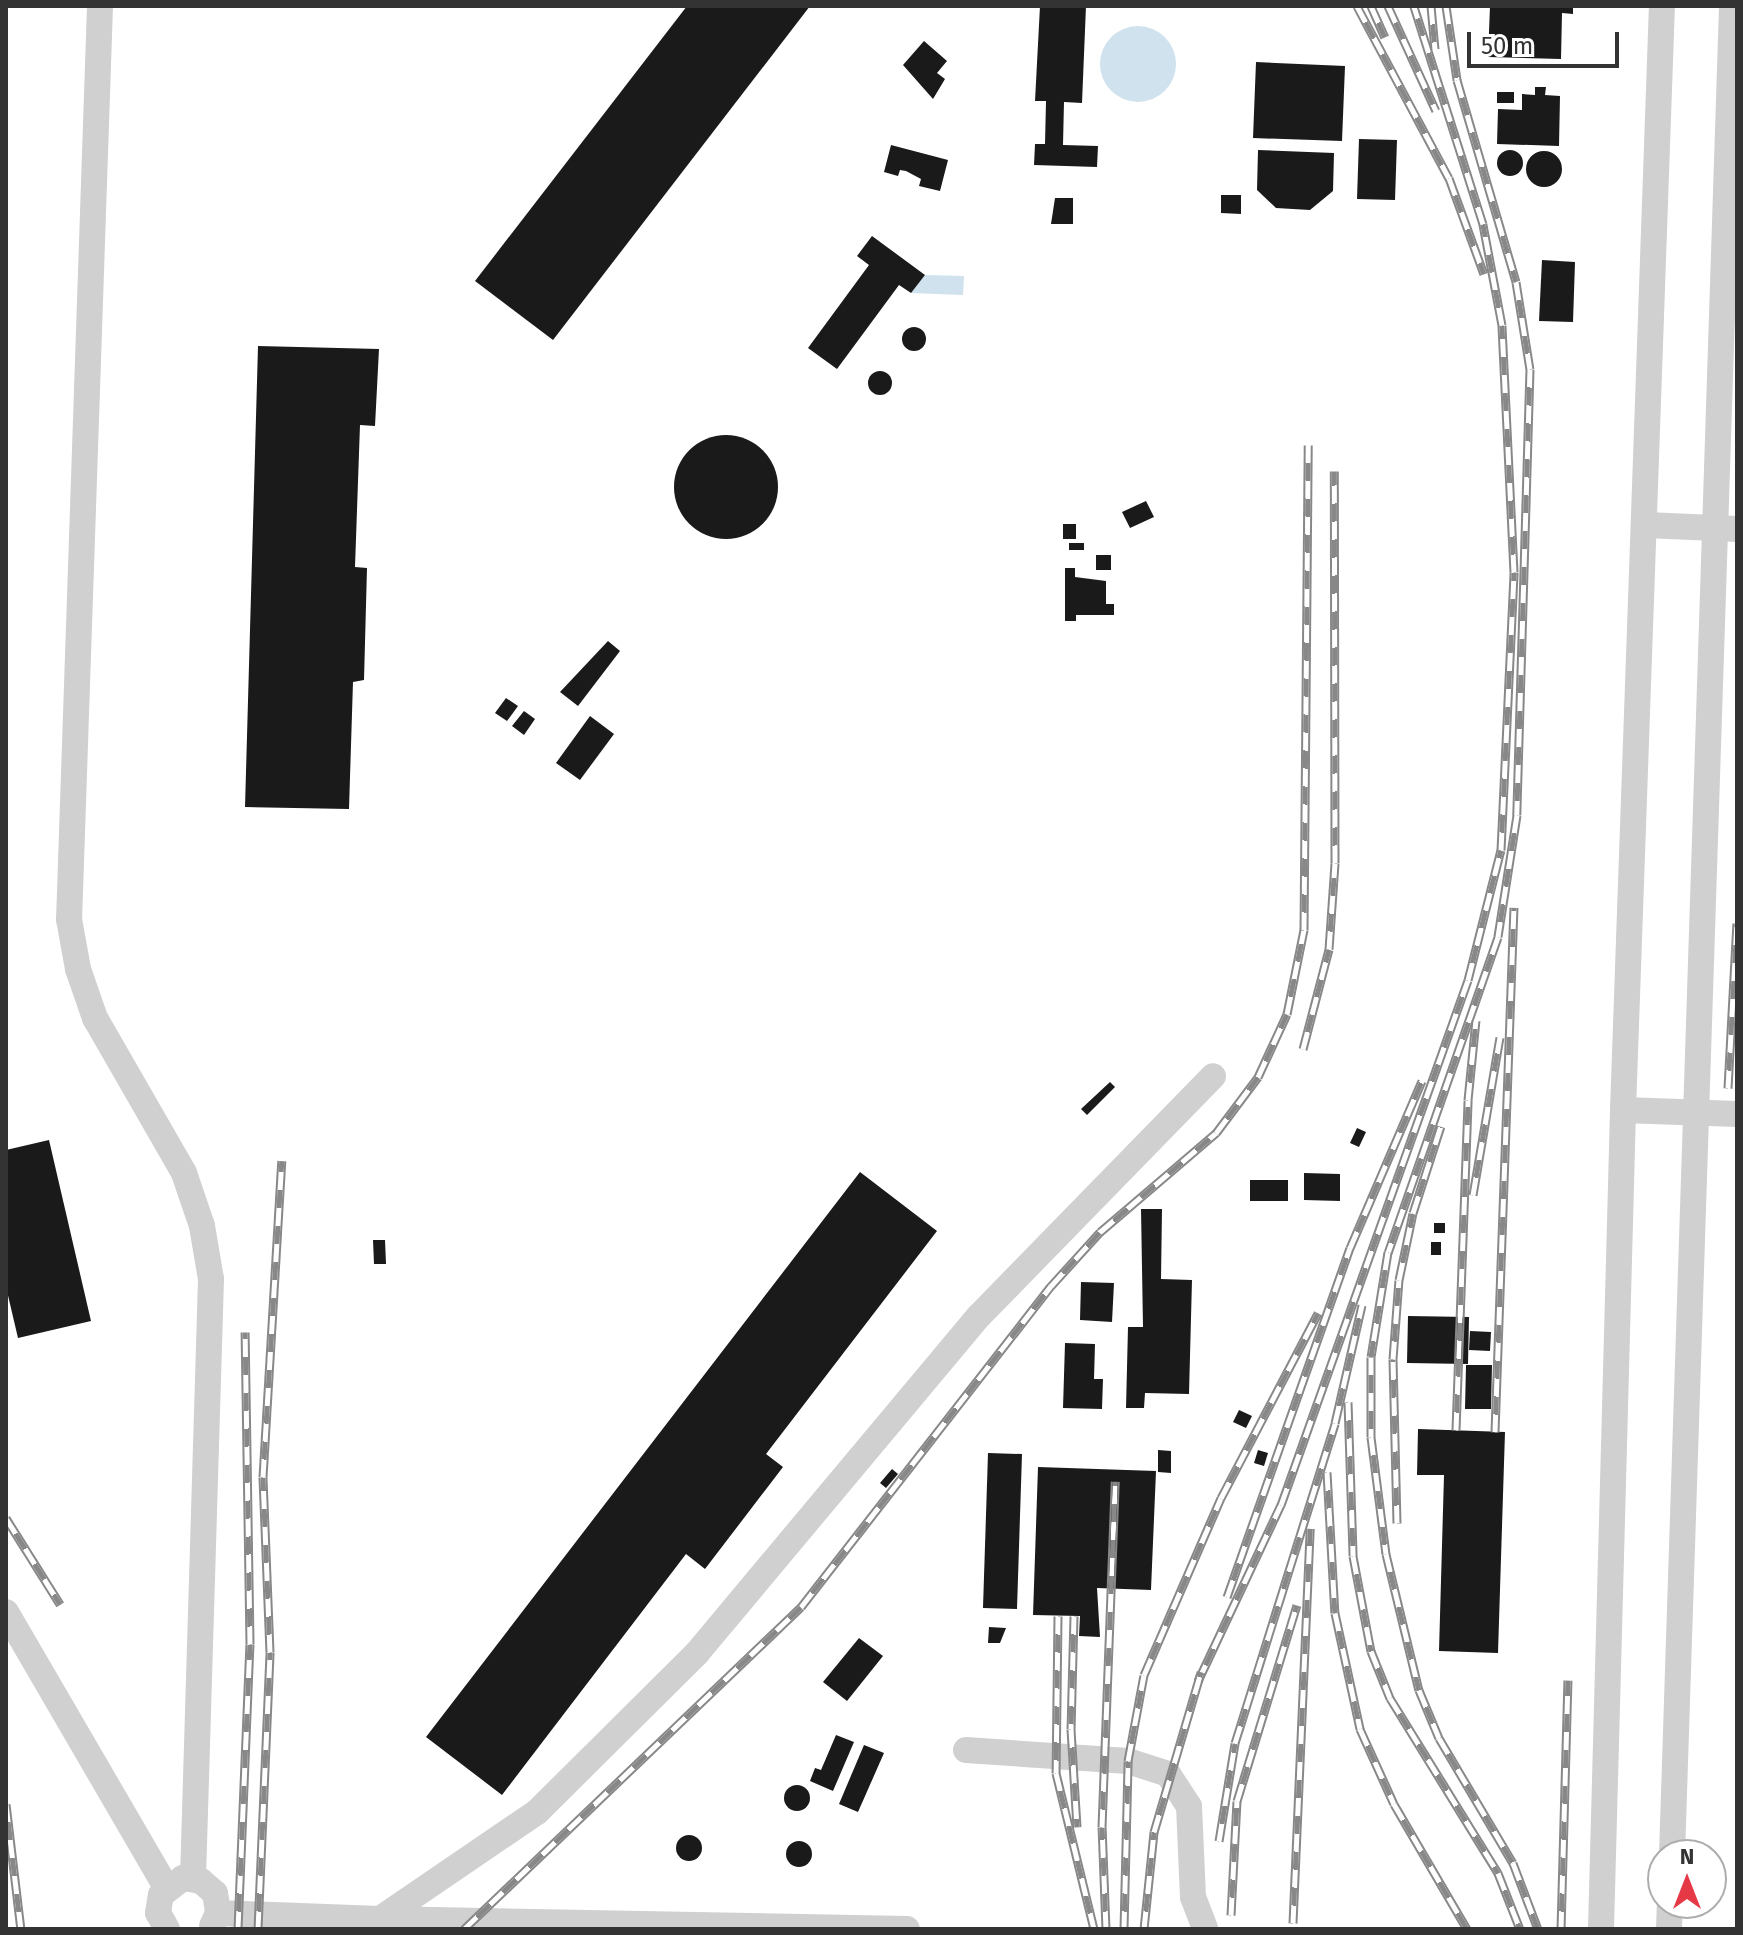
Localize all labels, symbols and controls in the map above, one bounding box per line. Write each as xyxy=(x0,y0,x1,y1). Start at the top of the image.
scale bar xyxy=(1471,16,1623,66)
text: 50 m xyxy=(1481,32,1533,60)
north arrow xyxy=(1647,1839,1727,1919)
text: N xyxy=(1680,1843,1694,1870)

